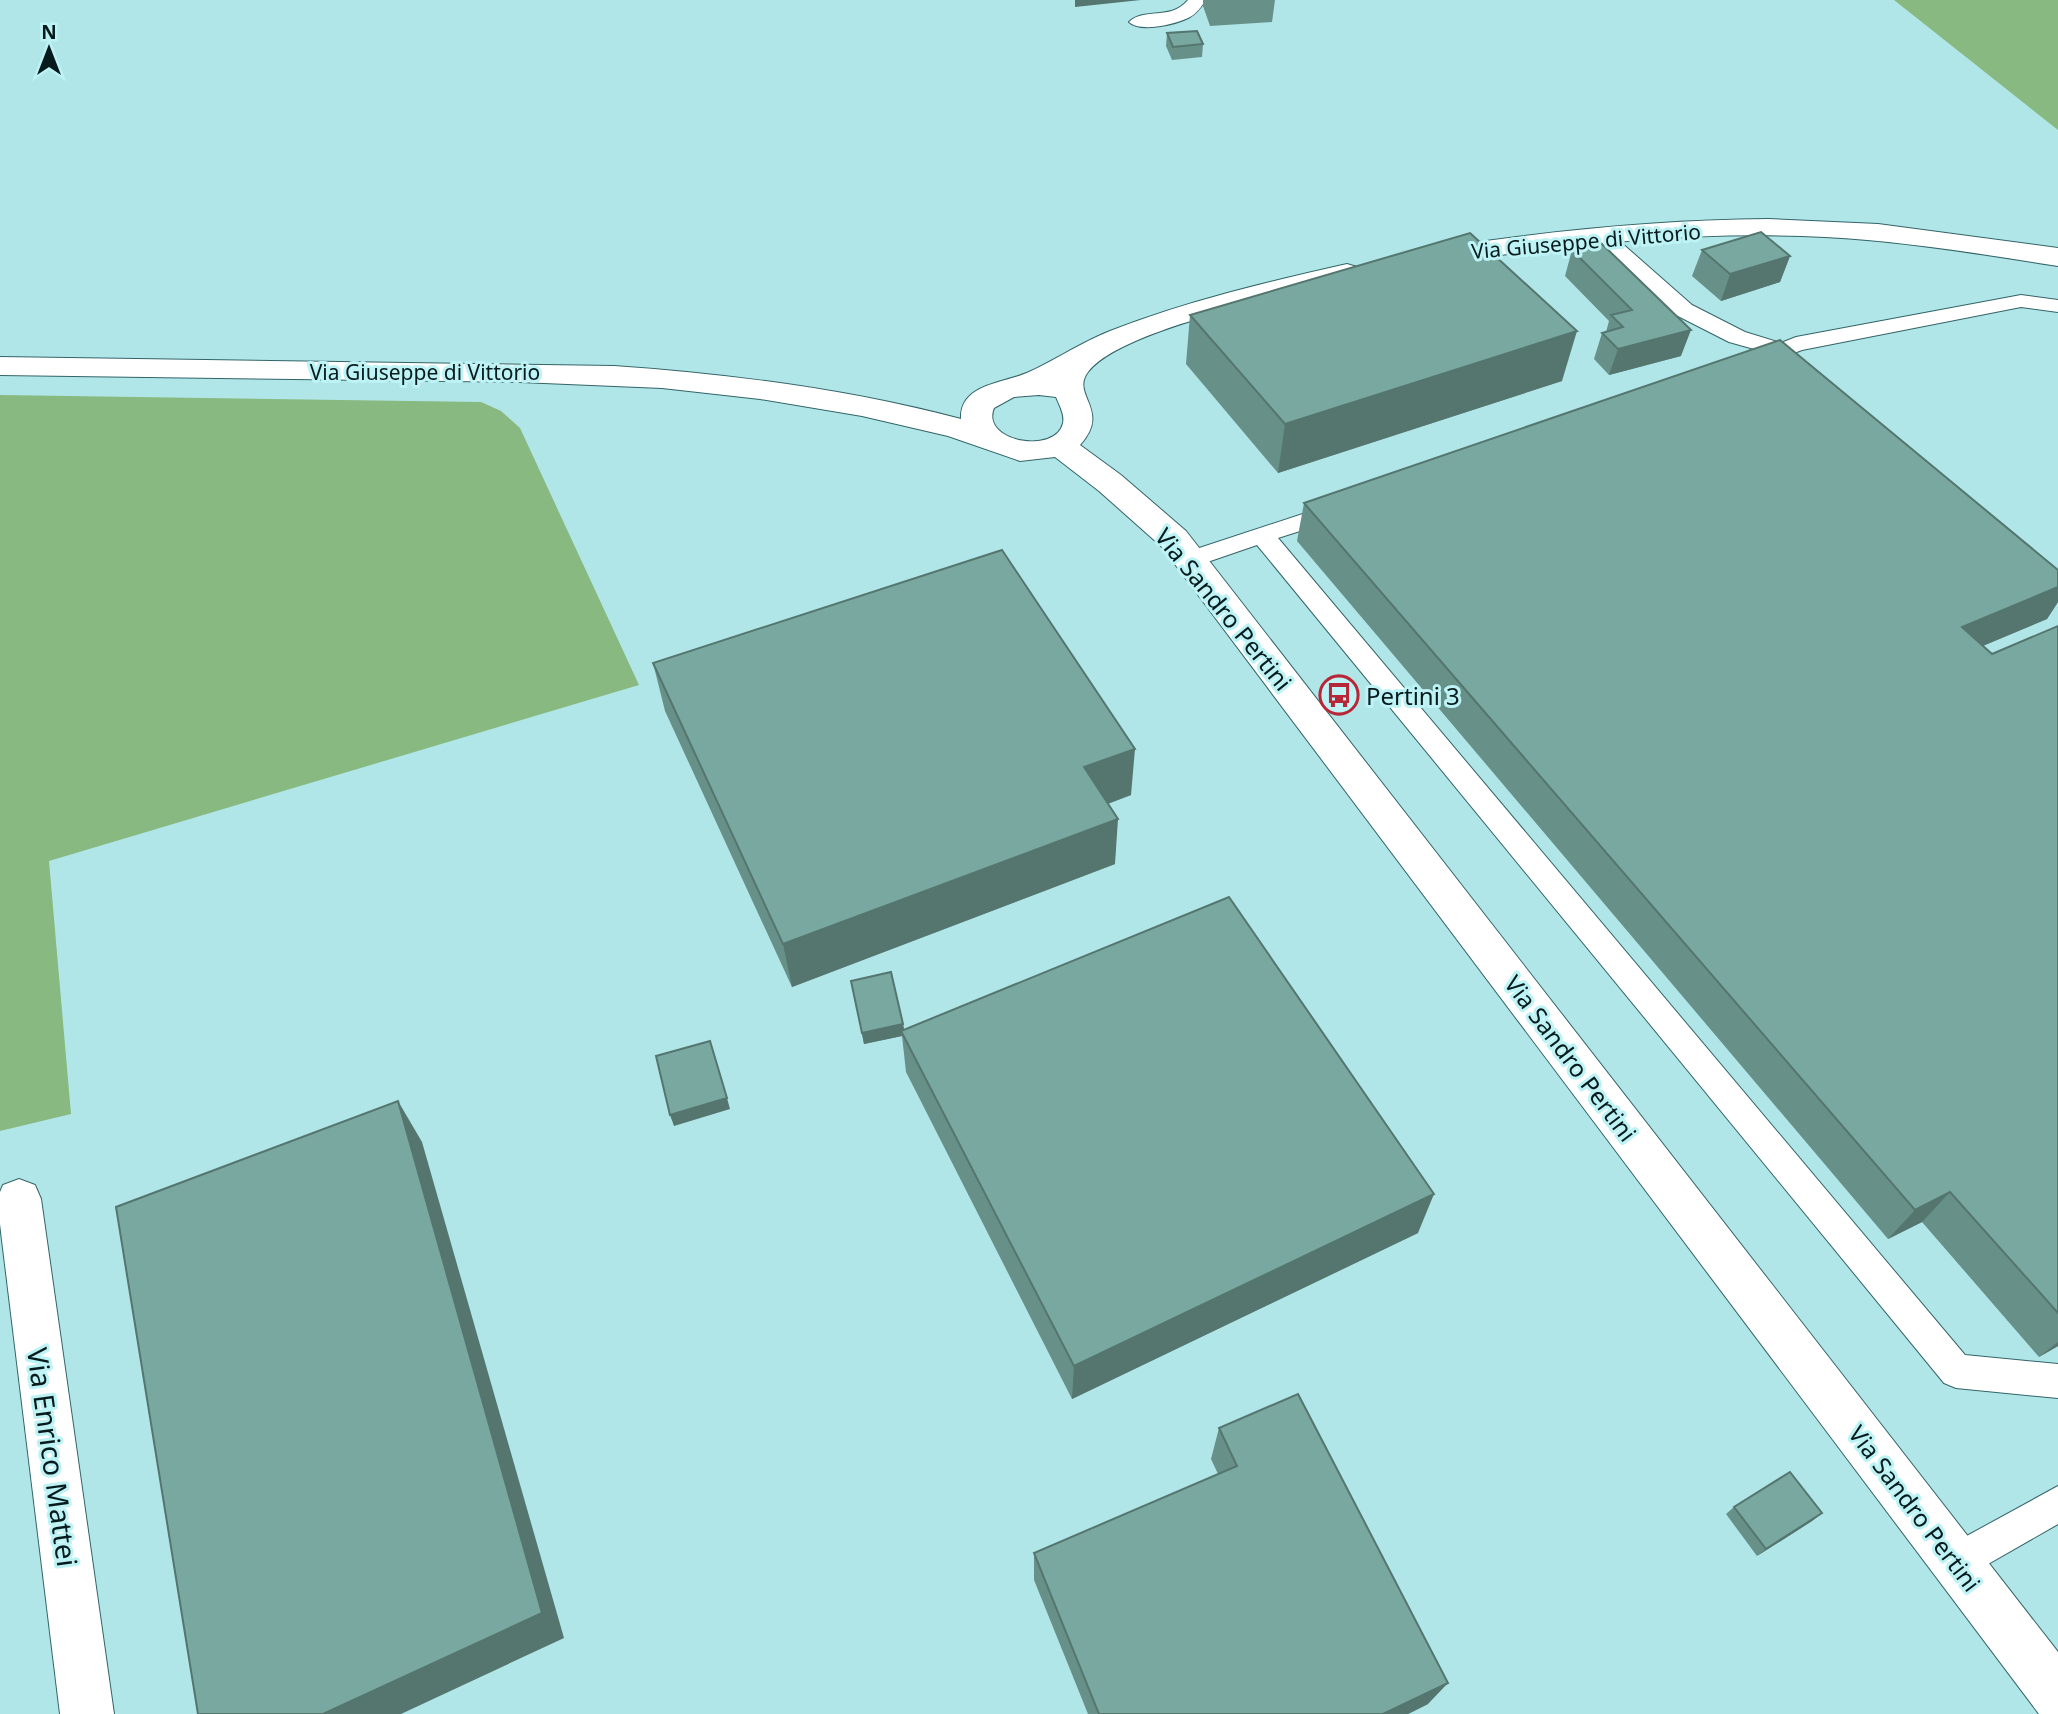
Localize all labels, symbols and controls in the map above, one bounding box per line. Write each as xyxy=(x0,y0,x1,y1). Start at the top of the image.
north arrow xyxy=(14,14,84,84)
text: N xyxy=(41,19,57,45)
street label: Via Giuseppe di Vittorio xyxy=(1470,217,1702,265)
street label: Via Giuseppe di Vittorio xyxy=(310,358,540,386)
street label: Via Sandro Pertini xyxy=(1148,521,1300,697)
bus stop icon: Pertini 3 xyxy=(1318,674,1360,716)
place label: Pertini 3 xyxy=(1366,679,1460,712)
street label: Via Sandro Pertini xyxy=(1497,968,1645,1148)
street label: Via Enrico Mattei xyxy=(19,1345,87,1569)
street label: Via Sandro Pertini xyxy=(1841,1418,1989,1598)

